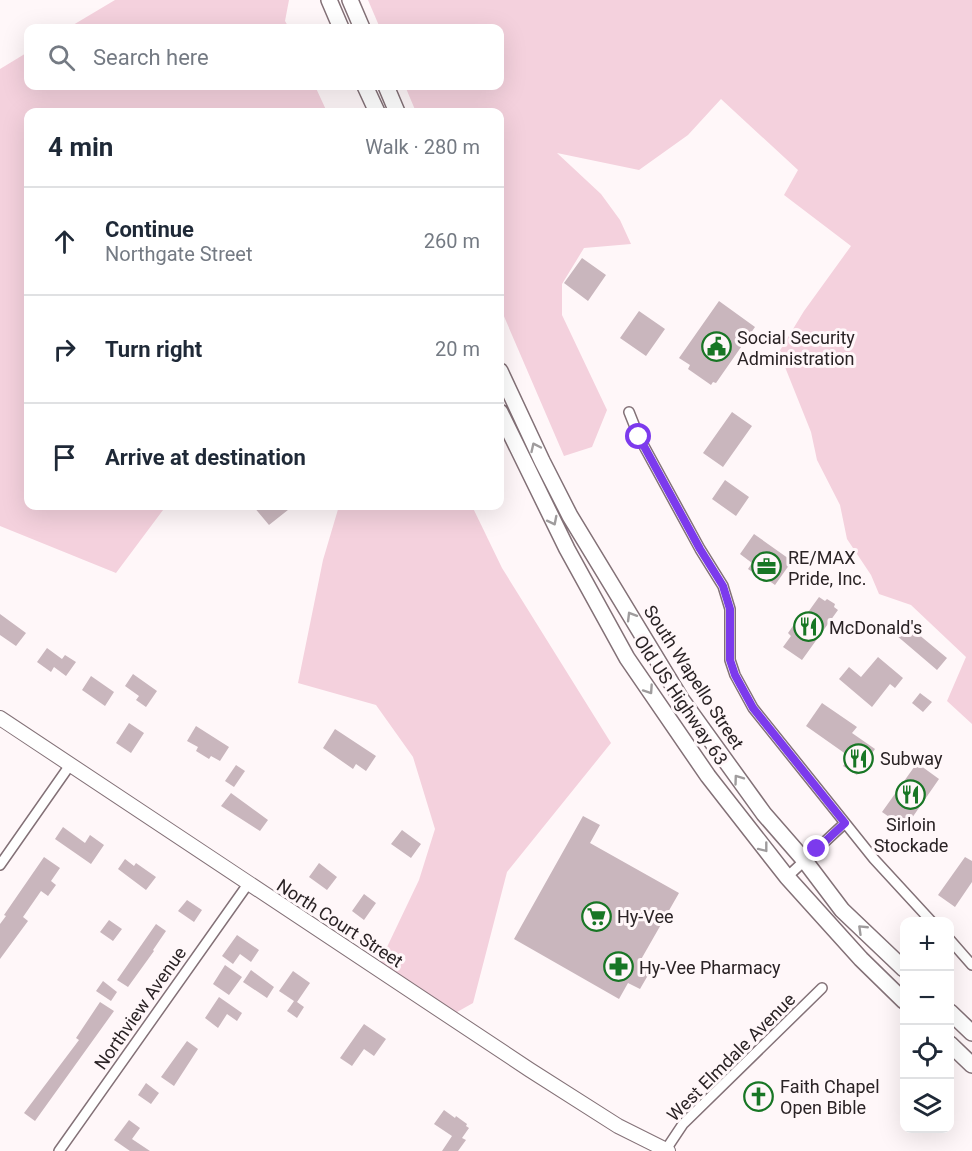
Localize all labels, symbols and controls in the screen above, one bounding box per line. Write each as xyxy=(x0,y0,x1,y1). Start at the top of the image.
search box xyxy=(24,24,504,90)
icon: search xyxy=(45,41,78,74)
text: Search here xyxy=(93,45,209,70)
text: 4 min xyxy=(48,132,113,162)
text: Walk · 280 m xyxy=(365,135,480,159)
text: Continue xyxy=(105,217,194,242)
icon: ahead xyxy=(48,225,81,258)
text: 260 m xyxy=(424,229,480,253)
text: Northgate Street xyxy=(105,242,252,266)
place label: Social Security Administration xyxy=(737,327,855,369)
public building icon: Social Security Administration xyxy=(700,331,732,363)
icon: right xyxy=(48,333,81,366)
text: Turn right xyxy=(105,337,202,362)
text: 20 m xyxy=(435,337,480,361)
route start xyxy=(625,423,651,449)
icon: arrive xyxy=(48,441,81,474)
one-way arrow xyxy=(530,442,542,453)
text: Arrive at destination xyxy=(105,445,306,470)
one-way arrow xyxy=(546,514,557,525)
place label: RE/MAX Pride, Inc. xyxy=(788,547,867,589)
office icon: RE/MAX Pride, Inc. xyxy=(751,551,783,583)
street label: South Wapello Street xyxy=(640,601,748,753)
restaurant icon: McDonald's xyxy=(792,611,824,643)
one-way arrow xyxy=(626,612,638,622)
place label: McDonald's xyxy=(829,617,922,638)
street label: Old US Highway 63 xyxy=(630,631,732,769)
one-way arrow xyxy=(642,684,653,695)
restaurant icon: Subway xyxy=(843,742,875,774)
place label: Subway xyxy=(880,748,943,769)
one-way arrow xyxy=(734,774,745,785)
restaurant icon: Sirloin Stockade xyxy=(895,779,927,811)
place label: Sirloin Stockade xyxy=(874,814,948,856)
route end xyxy=(803,835,829,861)
one-way arrow xyxy=(757,841,768,852)
street label: North Court Street xyxy=(273,874,407,972)
supermarket icon: Hy-Vee xyxy=(580,900,612,932)
place label: Hy-Vee xyxy=(617,906,674,927)
map controls xyxy=(900,917,954,1133)
button: + xyxy=(900,917,954,971)
one-way arrow xyxy=(858,925,869,936)
street label: Northview Avenue xyxy=(90,943,190,1073)
pharmacy icon: Hy-Vee Pharmacy xyxy=(602,951,634,983)
place label: Hy-Vee Pharmacy xyxy=(639,957,781,978)
button: − xyxy=(900,971,954,1025)
street label: West Elmdale Avenue xyxy=(663,989,799,1125)
button: locate xyxy=(900,1025,954,1079)
place label: Faith Chapel Open Bible xyxy=(780,1076,880,1118)
button: layers xyxy=(900,1079,954,1133)
church icon: Faith Chapel Open Bible xyxy=(743,1080,775,1112)

